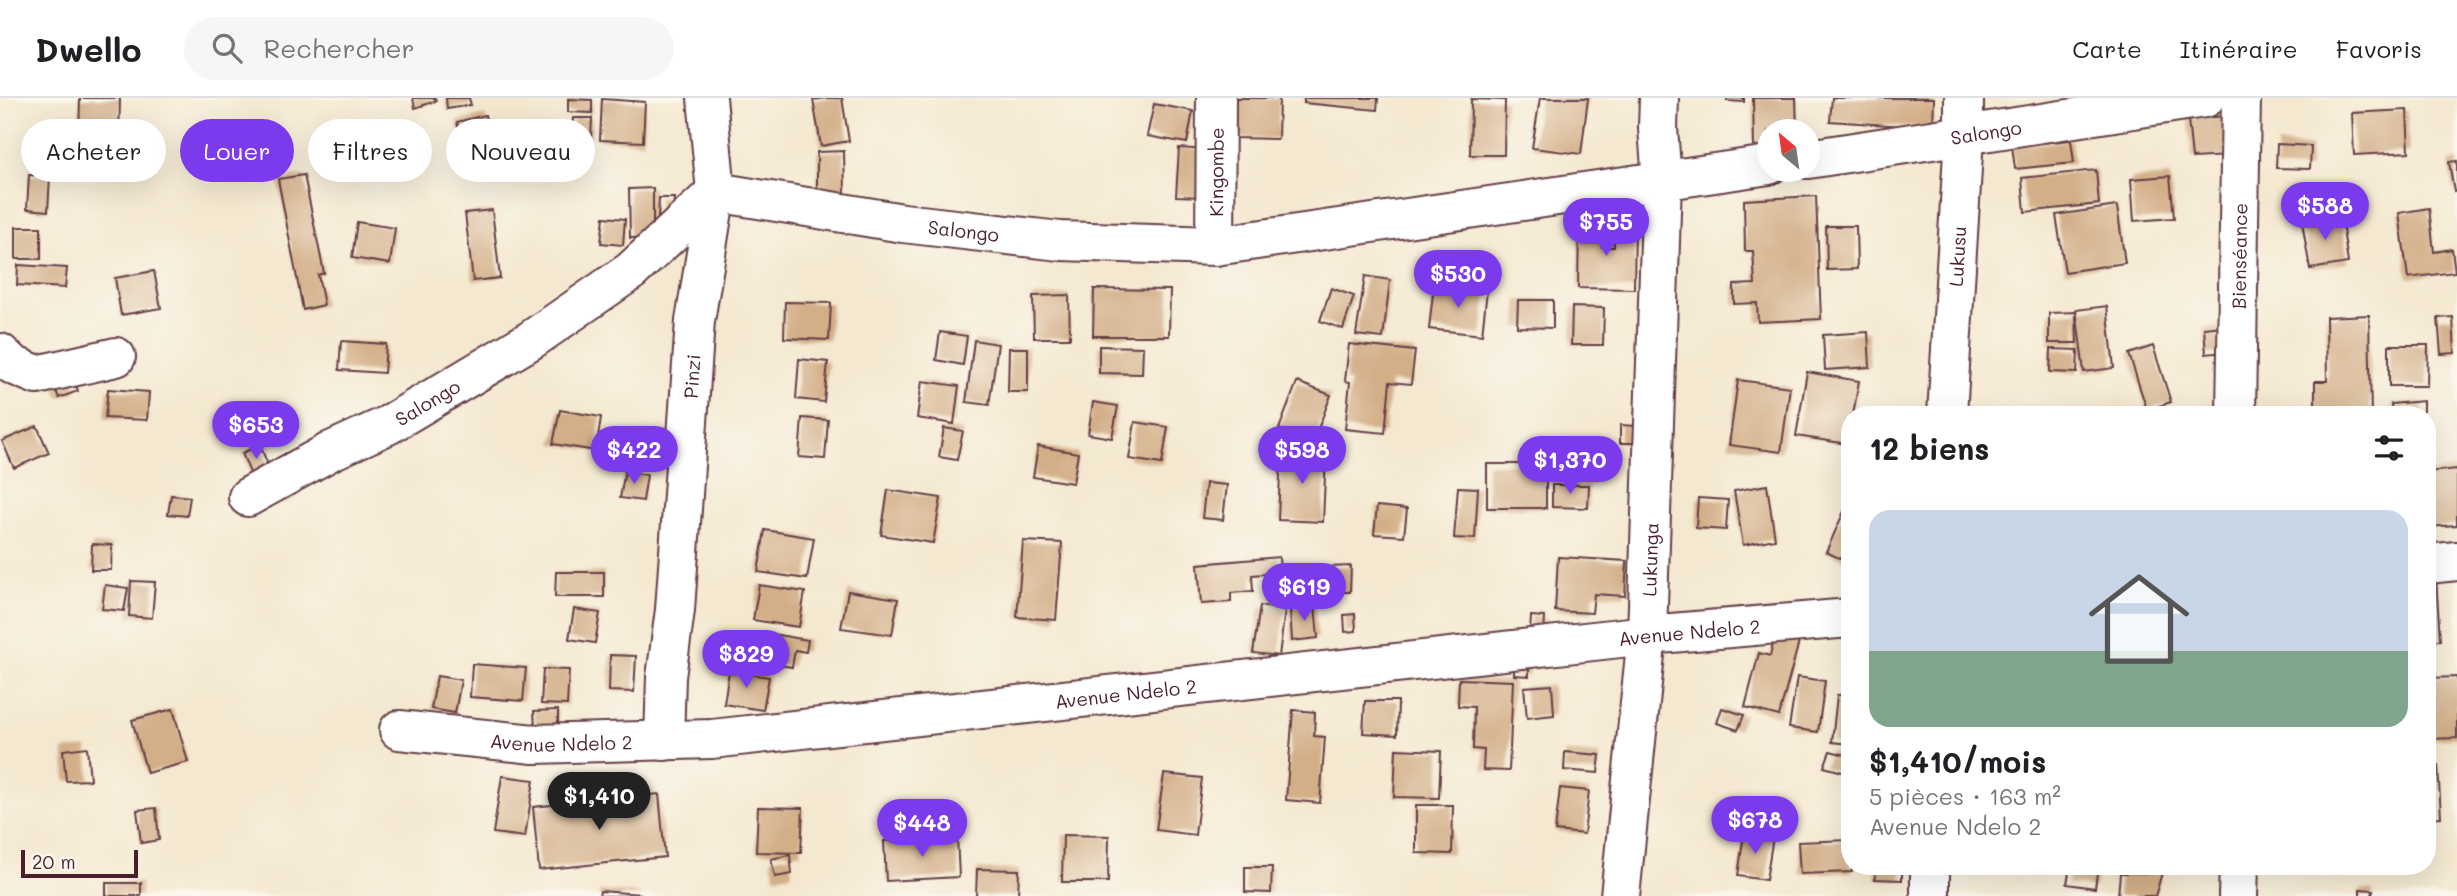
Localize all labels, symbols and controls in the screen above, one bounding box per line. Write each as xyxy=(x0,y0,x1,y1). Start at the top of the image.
search box xyxy=(184,17,674,80)
text: Dwello xyxy=(35,27,142,70)
icon: search xyxy=(208,29,246,67)
text: Rechercher xyxy=(264,31,415,65)
text: Carte xyxy=(2072,33,2142,64)
text: Itinéraire xyxy=(2180,33,2298,64)
text: Favoris xyxy=(2336,33,2422,64)
street label: Salongo xyxy=(1949,114,2023,149)
chip: Acheter xyxy=(21,119,166,182)
chip: Louer xyxy=(180,119,294,182)
chip: Filtres xyxy=(308,119,432,182)
chip: Nouveau xyxy=(446,119,595,182)
north arrow xyxy=(1757,119,1820,182)
map controls xyxy=(1757,119,1820,182)
street label: Kingombe xyxy=(1203,127,1228,217)
pin: $588 xyxy=(2284,183,2366,242)
text: $588 xyxy=(2297,190,2353,220)
pin: $755 xyxy=(1565,198,1647,258)
street label: Bienséance xyxy=(2225,203,2252,309)
text: $755 xyxy=(1579,206,1633,236)
street label: Salongo xyxy=(927,213,1001,246)
street label: Lukusu xyxy=(1942,225,1971,287)
pin: $530 xyxy=(1417,250,1499,310)
text: $530 xyxy=(1430,258,1486,288)
street label: Pinzi xyxy=(677,353,705,399)
street label: Salongo xyxy=(390,373,464,431)
pin: $653 xyxy=(215,402,297,461)
text: $653 xyxy=(228,409,284,439)
pin: $422 xyxy=(593,426,675,486)
pin: $598 xyxy=(1261,426,1343,486)
text: 12 biens xyxy=(1869,428,1989,468)
icon: filters xyxy=(2370,429,2408,467)
text: $422 xyxy=(607,434,661,464)
text: $598 xyxy=(1274,434,1330,464)
pin: $1,370 xyxy=(1513,436,1627,496)
text: $1,370 xyxy=(1534,444,1606,474)
street label: Lukunga xyxy=(1636,522,1663,597)
icon: home xyxy=(2076,556,2202,682)
pin: $619 xyxy=(1263,564,1345,623)
text: $619 xyxy=(1278,571,1330,601)
street label: Avenue Ndelo 2 xyxy=(1617,613,1761,651)
pin: $829 xyxy=(705,630,787,690)
text: $829 xyxy=(718,638,774,668)
street label: Avenue Ndelo 2 xyxy=(1053,673,1198,713)
street label: Avenue Ndelo 2 xyxy=(489,727,633,757)
text: $1,410/mois xyxy=(1869,741,2046,781)
pin: $1,410 xyxy=(542,772,656,832)
text: $1,410 xyxy=(563,780,635,810)
text: 5 pièces · 163 m² xyxy=(1869,781,2061,811)
pin: $678 xyxy=(1714,796,1796,856)
pin: $448 xyxy=(881,800,963,859)
text: $678 xyxy=(1727,804,1783,834)
text: $448 xyxy=(893,807,951,837)
text: Avenue Ndelo 2 xyxy=(1869,811,2041,841)
scale bar xyxy=(21,847,138,879)
text: 20 m xyxy=(32,849,76,874)

